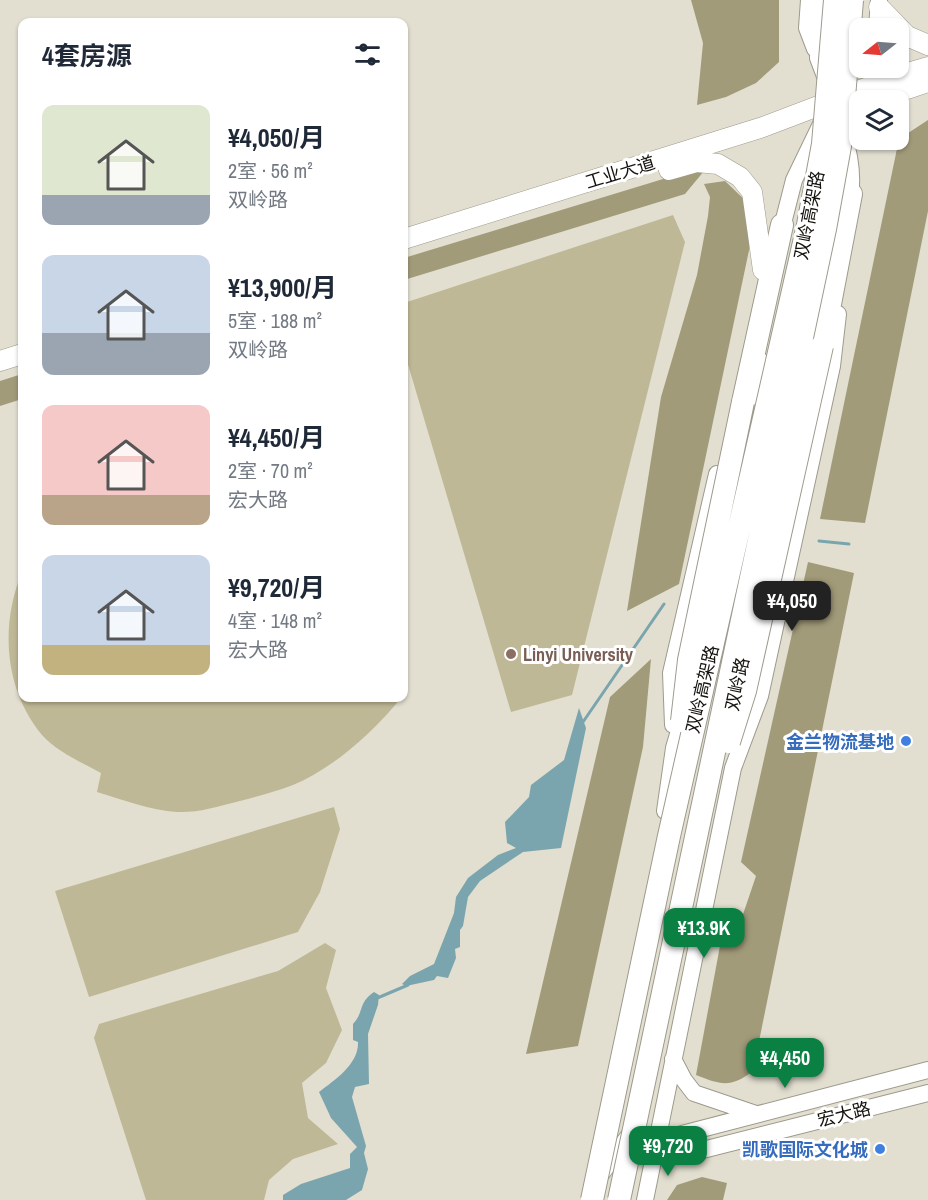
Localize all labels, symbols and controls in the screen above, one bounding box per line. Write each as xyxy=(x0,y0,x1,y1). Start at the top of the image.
north arrow xyxy=(849,18,909,78)
map controls xyxy=(849,18,909,150)
text: 4套房源 xyxy=(42,38,132,73)
icon: filters xyxy=(351,38,384,71)
button: layers xyxy=(849,90,909,150)
text: ¥4,050/月 xyxy=(228,120,325,155)
icon: home xyxy=(90,129,162,201)
street label: 工业大道 xyxy=(582,150,658,194)
text: 2室 · 56 m² xyxy=(228,157,313,184)
street label: 双岭高架路 xyxy=(788,168,830,262)
text: 双岭路 xyxy=(228,186,288,213)
text: ¥13,900/月 xyxy=(228,270,337,305)
icon: home xyxy=(90,279,162,351)
text: 5室 · 188 m² xyxy=(228,307,322,334)
text: 双岭路 xyxy=(228,336,288,363)
text: ¥4,450/月 xyxy=(228,420,325,455)
icon: home xyxy=(90,429,162,501)
text: 2室 · 70 m² xyxy=(228,457,313,484)
text: 宏大路 xyxy=(228,486,288,513)
text: ¥9,720/月 xyxy=(228,570,325,605)
icon: home xyxy=(90,579,162,651)
pin: ¥4,050 xyxy=(743,581,841,632)
text: ¥4,050 xyxy=(767,587,817,614)
text: 4室 · 148 m² xyxy=(228,607,322,634)
text: 宏大路 xyxy=(228,636,288,663)
place label: Linyi University xyxy=(523,642,634,667)
street label: 双岭高架路 xyxy=(680,642,724,736)
marker: Linyi University xyxy=(504,647,518,661)
street label: 双岭路 xyxy=(719,655,755,713)
place label: 金兰物流基地 xyxy=(786,729,894,754)
marker: 金兰物流基地 xyxy=(899,734,913,748)
pin: ¥13.9K xyxy=(655,908,753,959)
text: ¥13.9K xyxy=(678,914,730,941)
pin: ¥4,450 xyxy=(736,1038,834,1089)
text: ¥4,450 xyxy=(760,1044,810,1071)
street label: 宏大路 xyxy=(815,1095,873,1133)
pin: ¥9,720 xyxy=(619,1126,717,1177)
text: ¥9,720 xyxy=(643,1132,693,1159)
place label: 凯歌国际文化城 xyxy=(742,1137,868,1162)
marker: 凯歌国际文化城 xyxy=(873,1142,887,1156)

